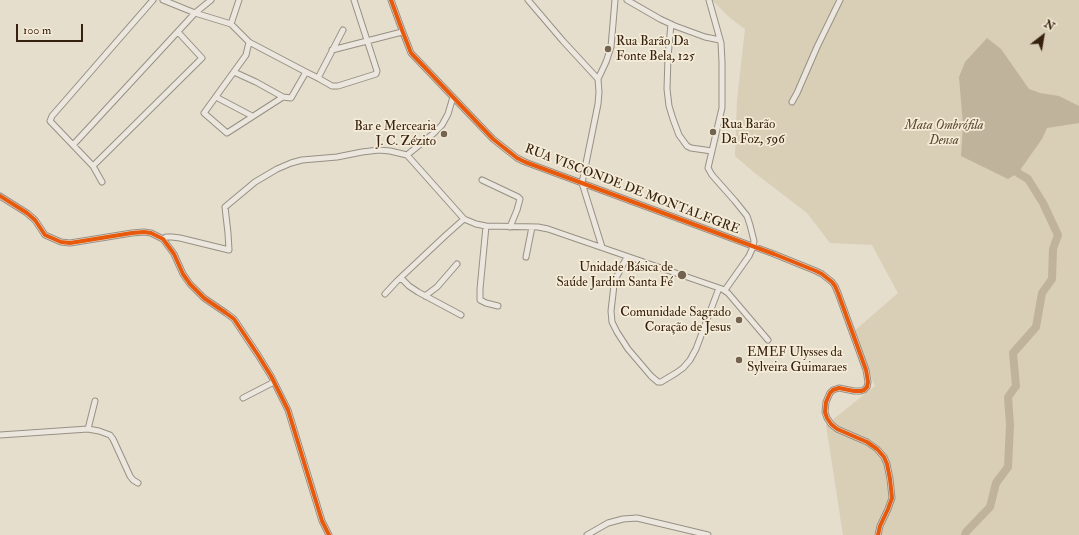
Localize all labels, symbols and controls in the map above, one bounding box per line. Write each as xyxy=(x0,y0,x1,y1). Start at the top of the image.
scale bar xyxy=(18,16,85,42)
north arrow xyxy=(1023,16,1063,56)
text: N xyxy=(1042,17,1057,33)
text: 100 m xyxy=(23,23,51,38)
place label: Rua Barão Da Fonte Bela, 125 xyxy=(616,34,695,65)
marker: Rua Barão Da Fonte Bela, 125 xyxy=(603,44,613,54)
place label: Rua Barão Da Foz, 596 xyxy=(721,117,785,148)
park label: Mata Ombrófila Densa xyxy=(904,118,984,149)
place label: Bar e Mercearia J. C. Zézito xyxy=(354,119,436,150)
marker: Rua Barão Da Foz, 596 xyxy=(708,127,718,137)
marker: Bar e Mercearia J. C. Zézito xyxy=(439,129,449,139)
street label: RUA VISCONDE DE MONTALEGRE xyxy=(522,142,742,238)
place label: Unidade Básica de Saúde Jardim Santa Fé xyxy=(557,260,673,291)
marker: Unidade Básica de Saúde Jardim Santa Fé xyxy=(676,269,688,281)
place label: Comunidade Sagrado Coração de Jesus xyxy=(620,305,731,336)
marker: Comunidade Sagrado Coração de Jesus xyxy=(734,315,744,325)
place label: EMEF Ulysses da Sylveira Guimaraes xyxy=(747,345,847,376)
marker: EMEF Ulysses da Sylveira Guimaraes xyxy=(734,355,744,365)

